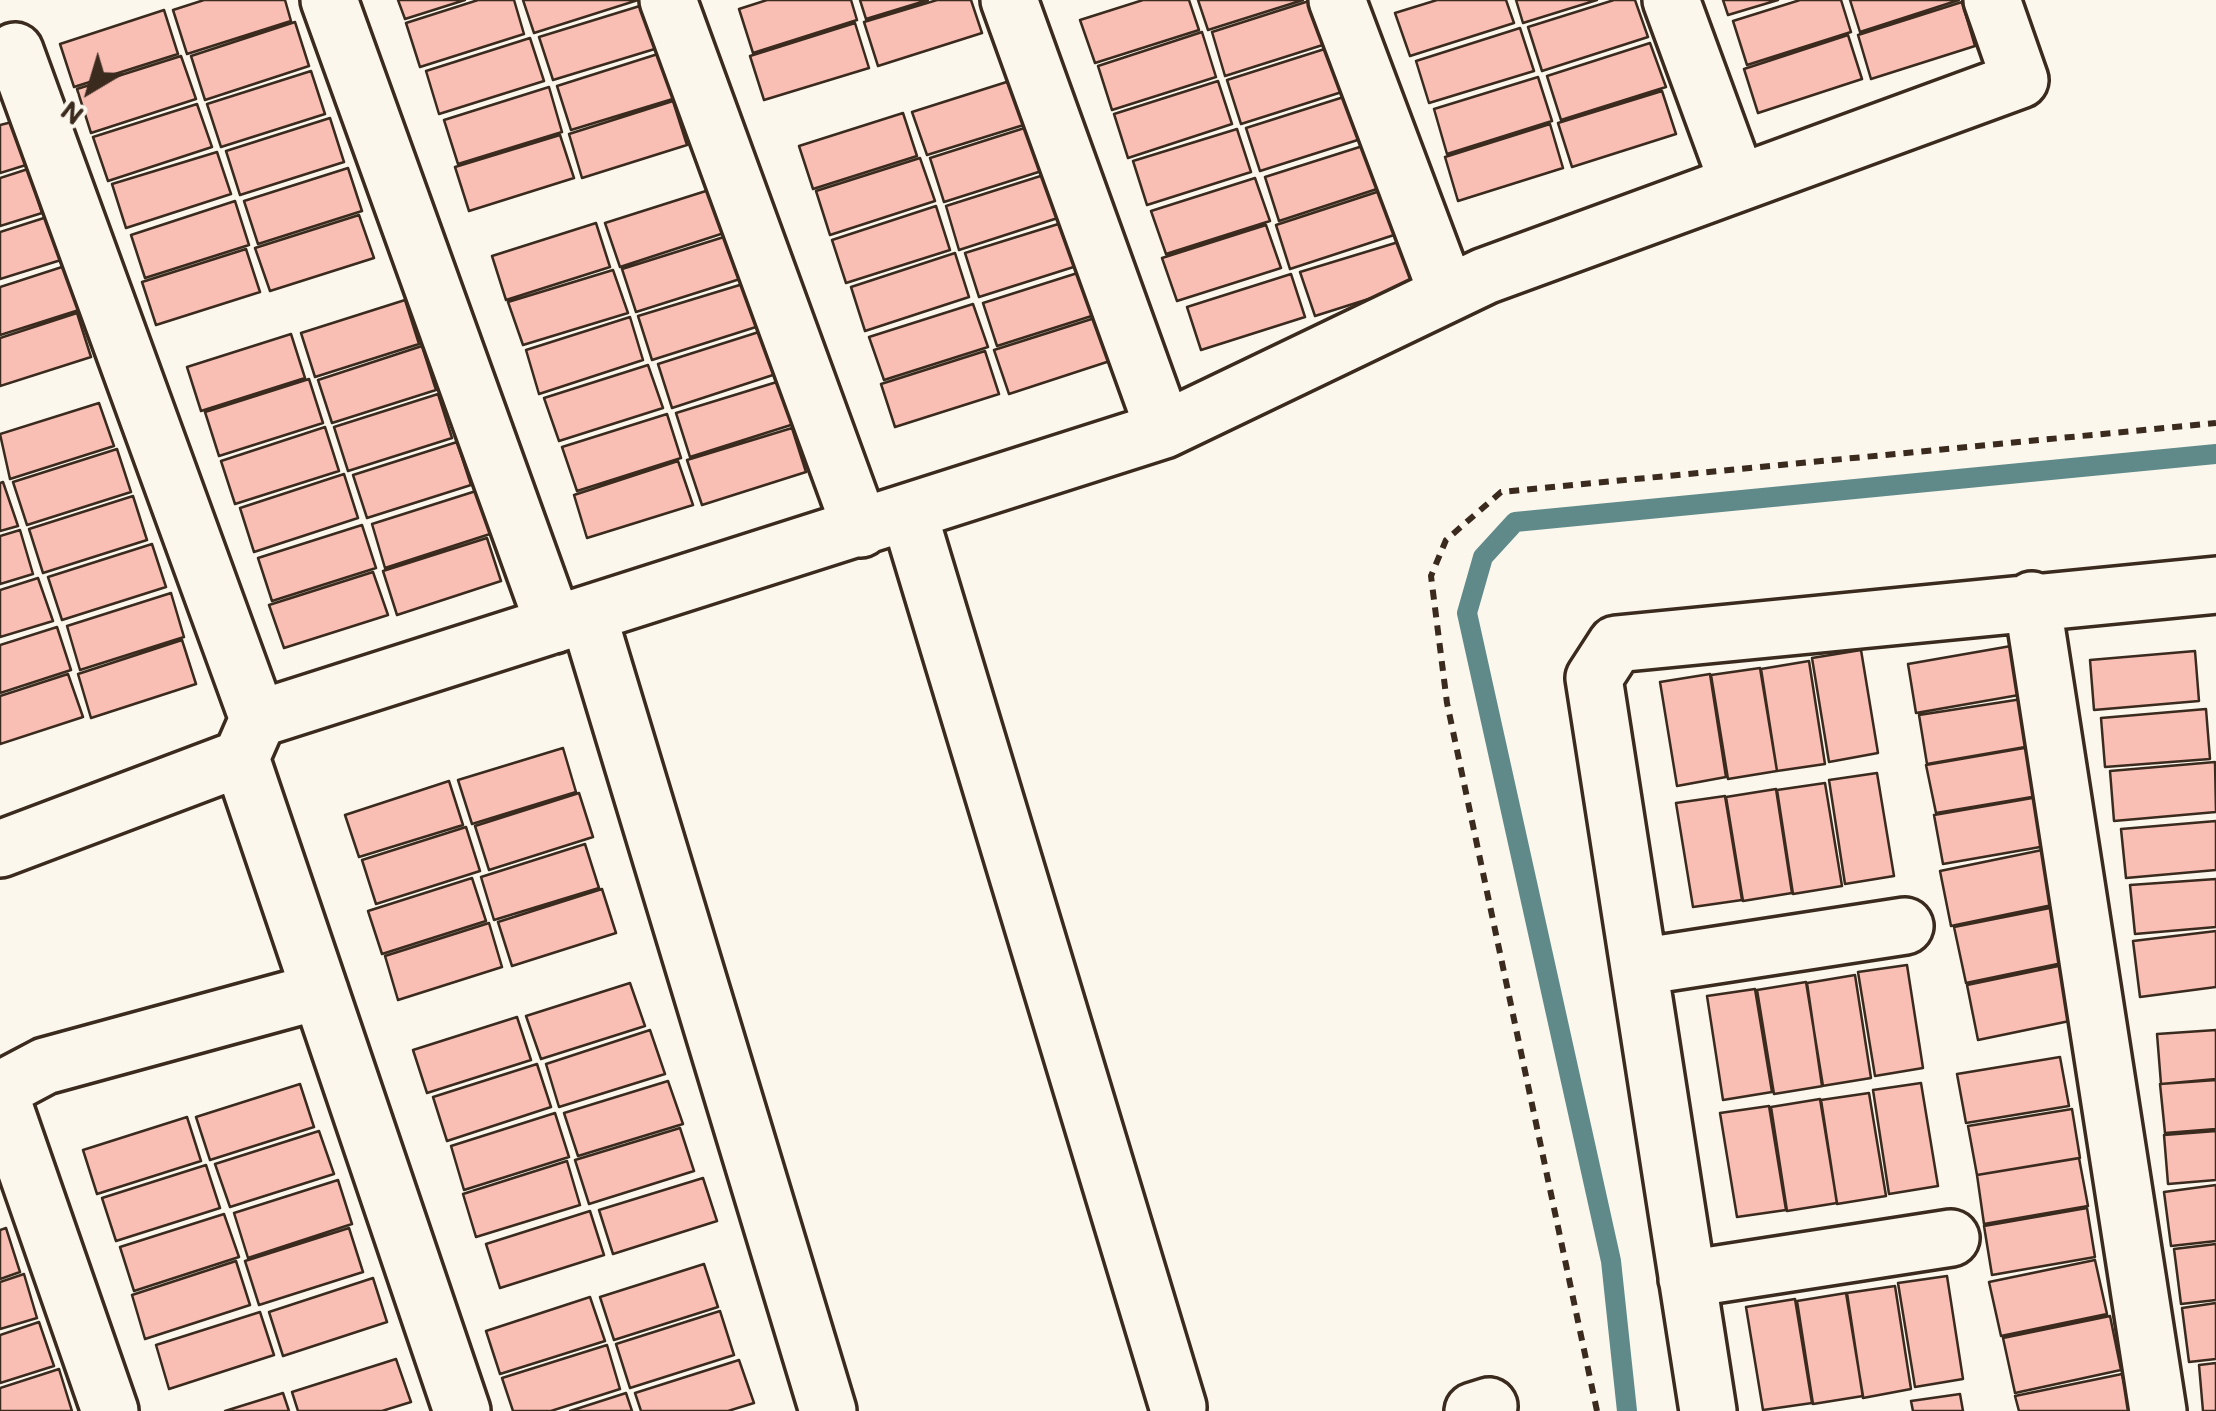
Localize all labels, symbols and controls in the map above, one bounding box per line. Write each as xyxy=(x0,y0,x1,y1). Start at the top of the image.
north arrow xyxy=(40,40,140,140)
text: N xyxy=(54,94,89,133)

